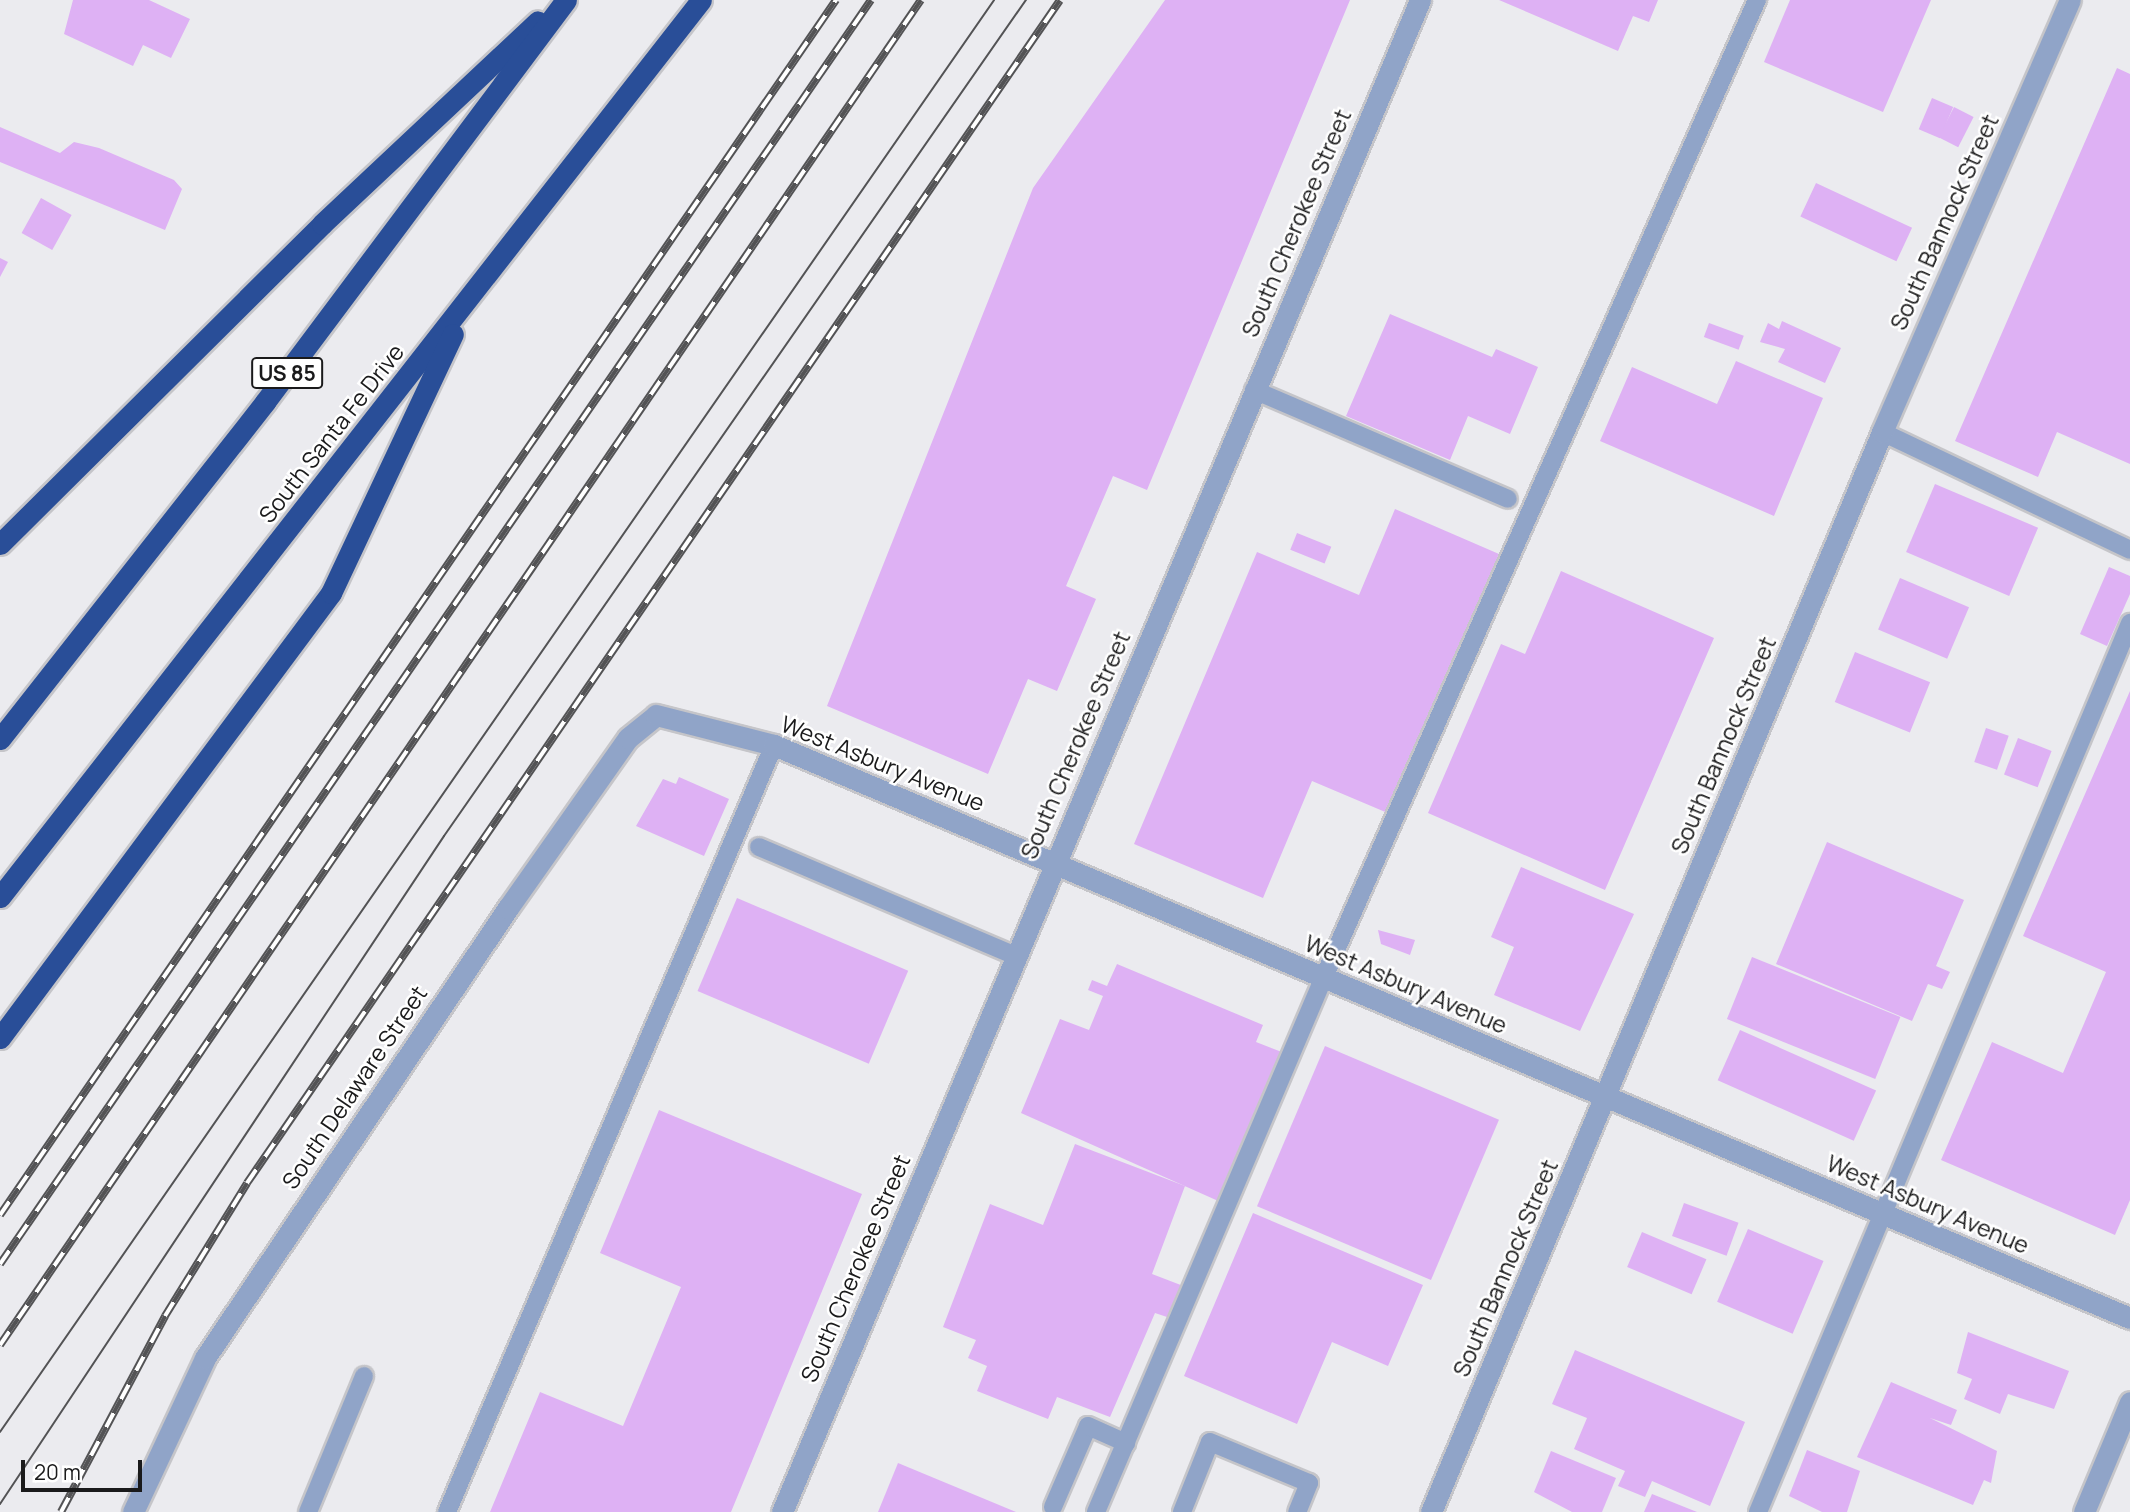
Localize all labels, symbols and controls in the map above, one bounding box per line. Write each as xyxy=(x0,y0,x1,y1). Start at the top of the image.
street label: South Cherokee Street xyxy=(1236,105,1356,341)
street label: South Bannock Street xyxy=(1884,110,2004,334)
street label: South Santa Fe Drive xyxy=(253,338,409,528)
road number: US 85 xyxy=(250,356,324,390)
street label: South Cherokee Street xyxy=(1015,627,1135,863)
street label: South Bannock Street xyxy=(1665,632,1781,858)
street label: West Asbury Avenue xyxy=(777,710,989,816)
street label: West Asbury Avenue xyxy=(1301,929,1511,1039)
street label: South Delaware Street xyxy=(276,980,432,1194)
street label: West Asbury Avenue xyxy=(1823,1149,2033,1259)
street label: South Cherokee Street xyxy=(795,1150,915,1386)
street label: South Bannock Street xyxy=(1447,1155,1563,1381)
scale bar xyxy=(24,1446,145,1490)
text: 20 m xyxy=(34,1458,81,1486)

